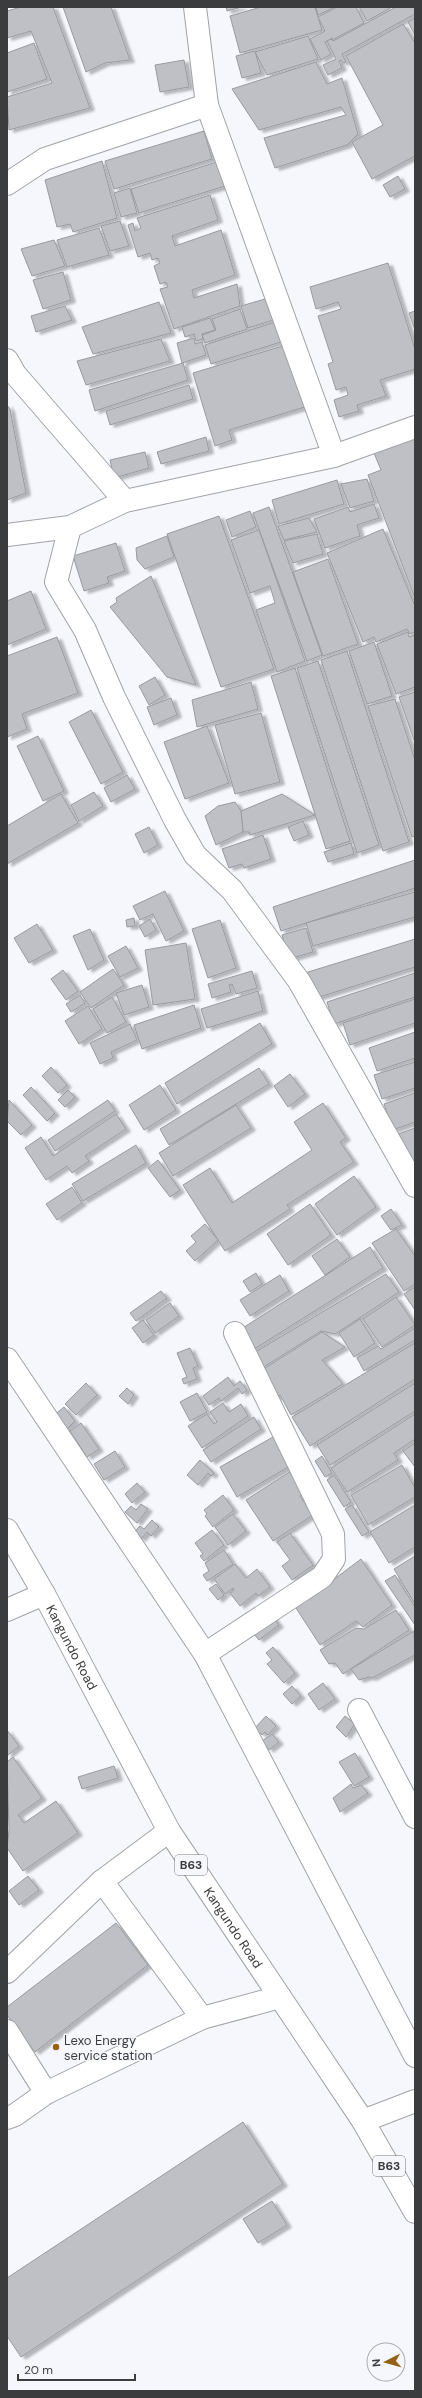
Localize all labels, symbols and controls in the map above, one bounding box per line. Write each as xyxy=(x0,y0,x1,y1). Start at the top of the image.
street label: Kangundo Road xyxy=(42,1602,101,1693)
road number: B63 xyxy=(175,1855,207,1875)
street label: Kangundo Road xyxy=(200,1884,266,1971)
place label: Lexo Energy service station xyxy=(64,2032,153,2064)
marker: Lexo Energy service station xyxy=(51,2042,61,2052)
road number: B63 xyxy=(373,2156,405,2176)
north arrow xyxy=(366,2342,406,2382)
scale bar xyxy=(18,2356,135,2382)
text: N xyxy=(369,2358,383,2368)
text: 20 m xyxy=(24,2362,53,2378)

